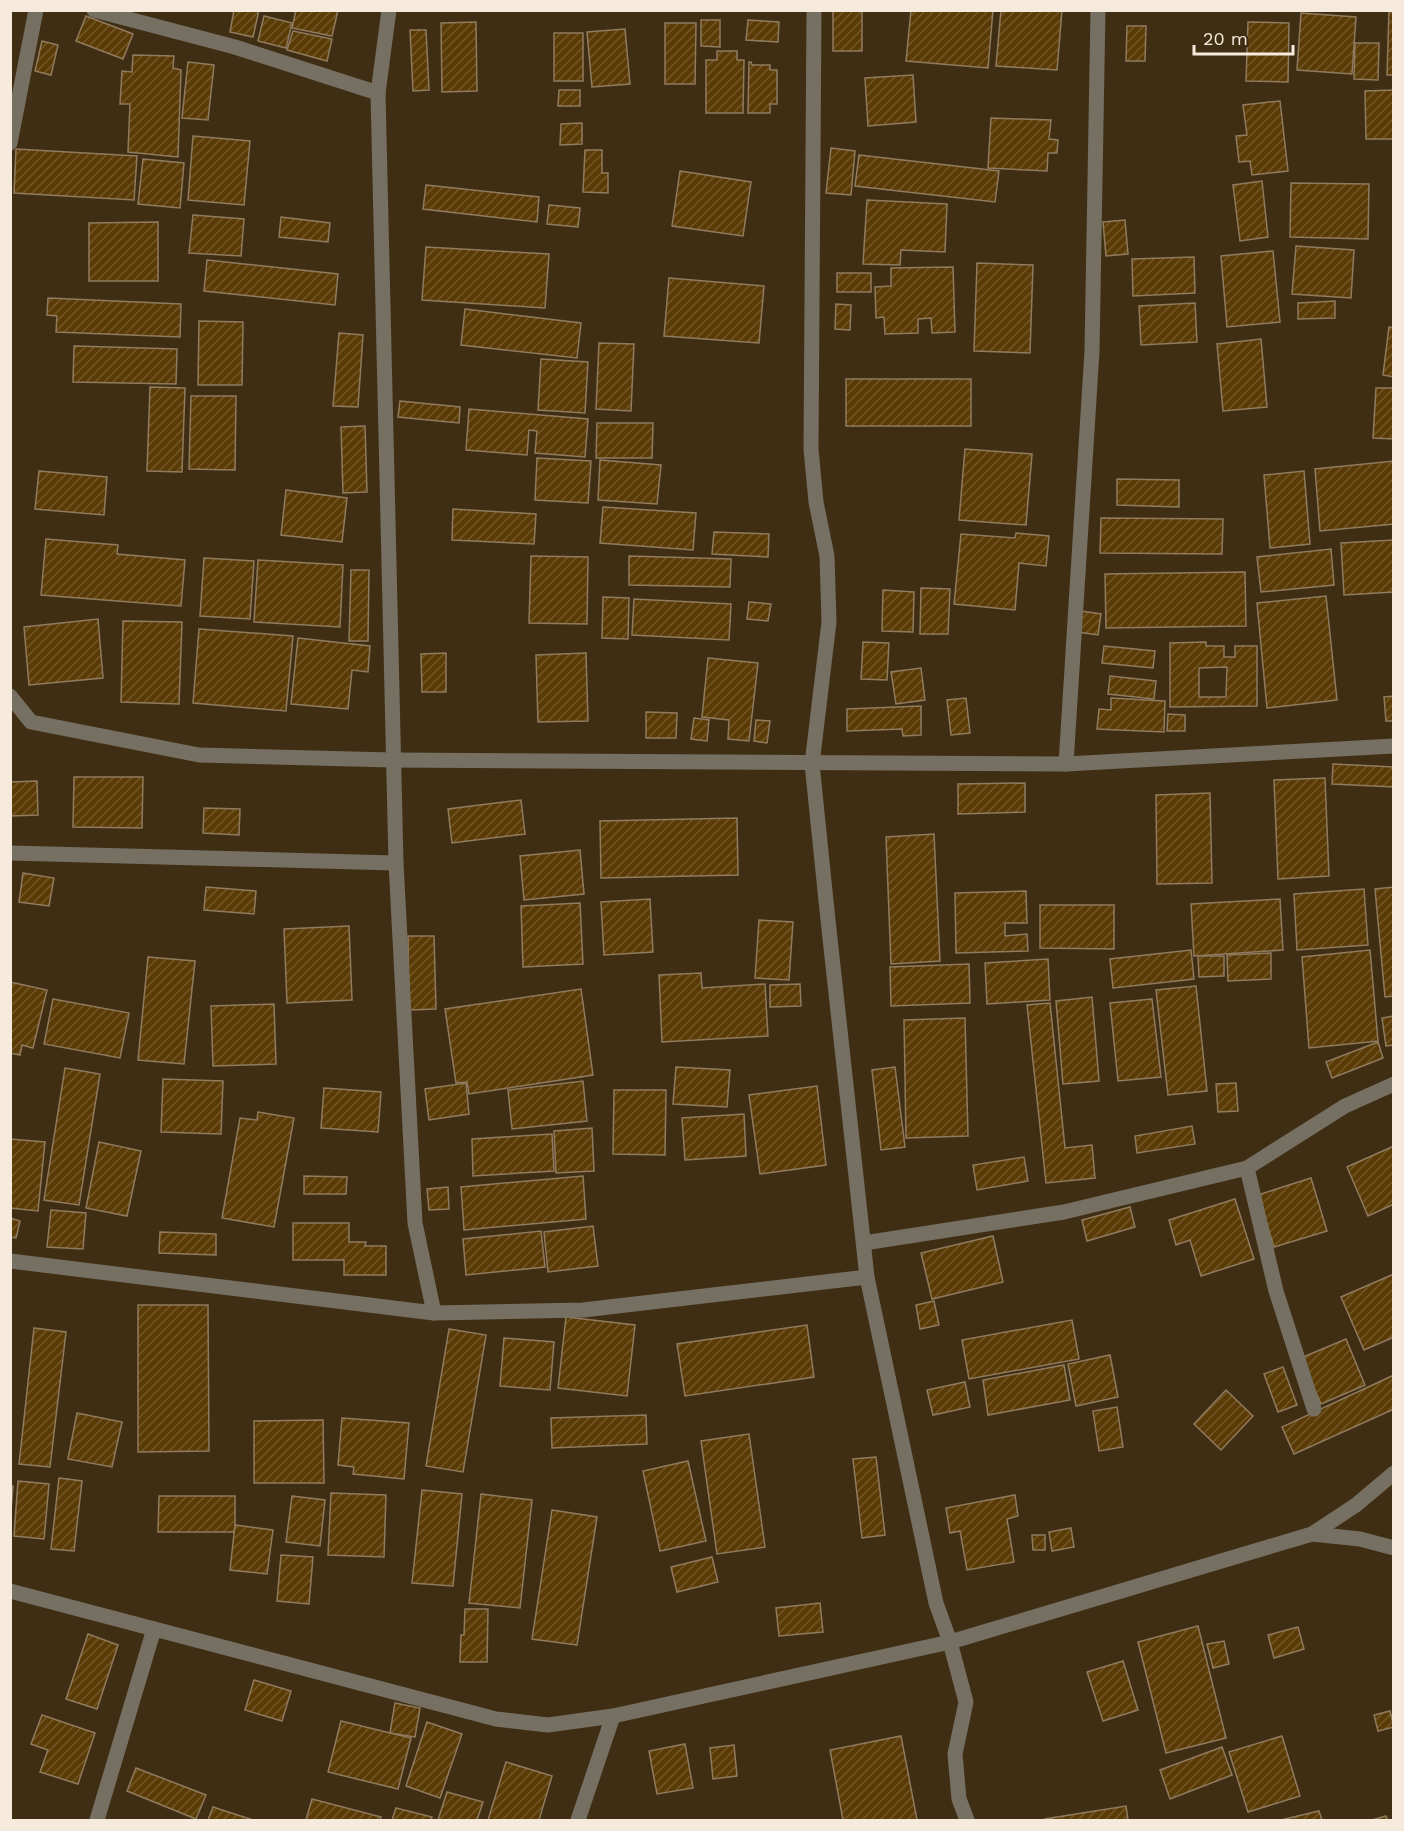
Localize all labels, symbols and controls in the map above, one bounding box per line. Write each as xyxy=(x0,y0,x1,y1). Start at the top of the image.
scale bar xyxy=(1194,18,1293,56)
text: 20 m xyxy=(1203,28,1248,49)

